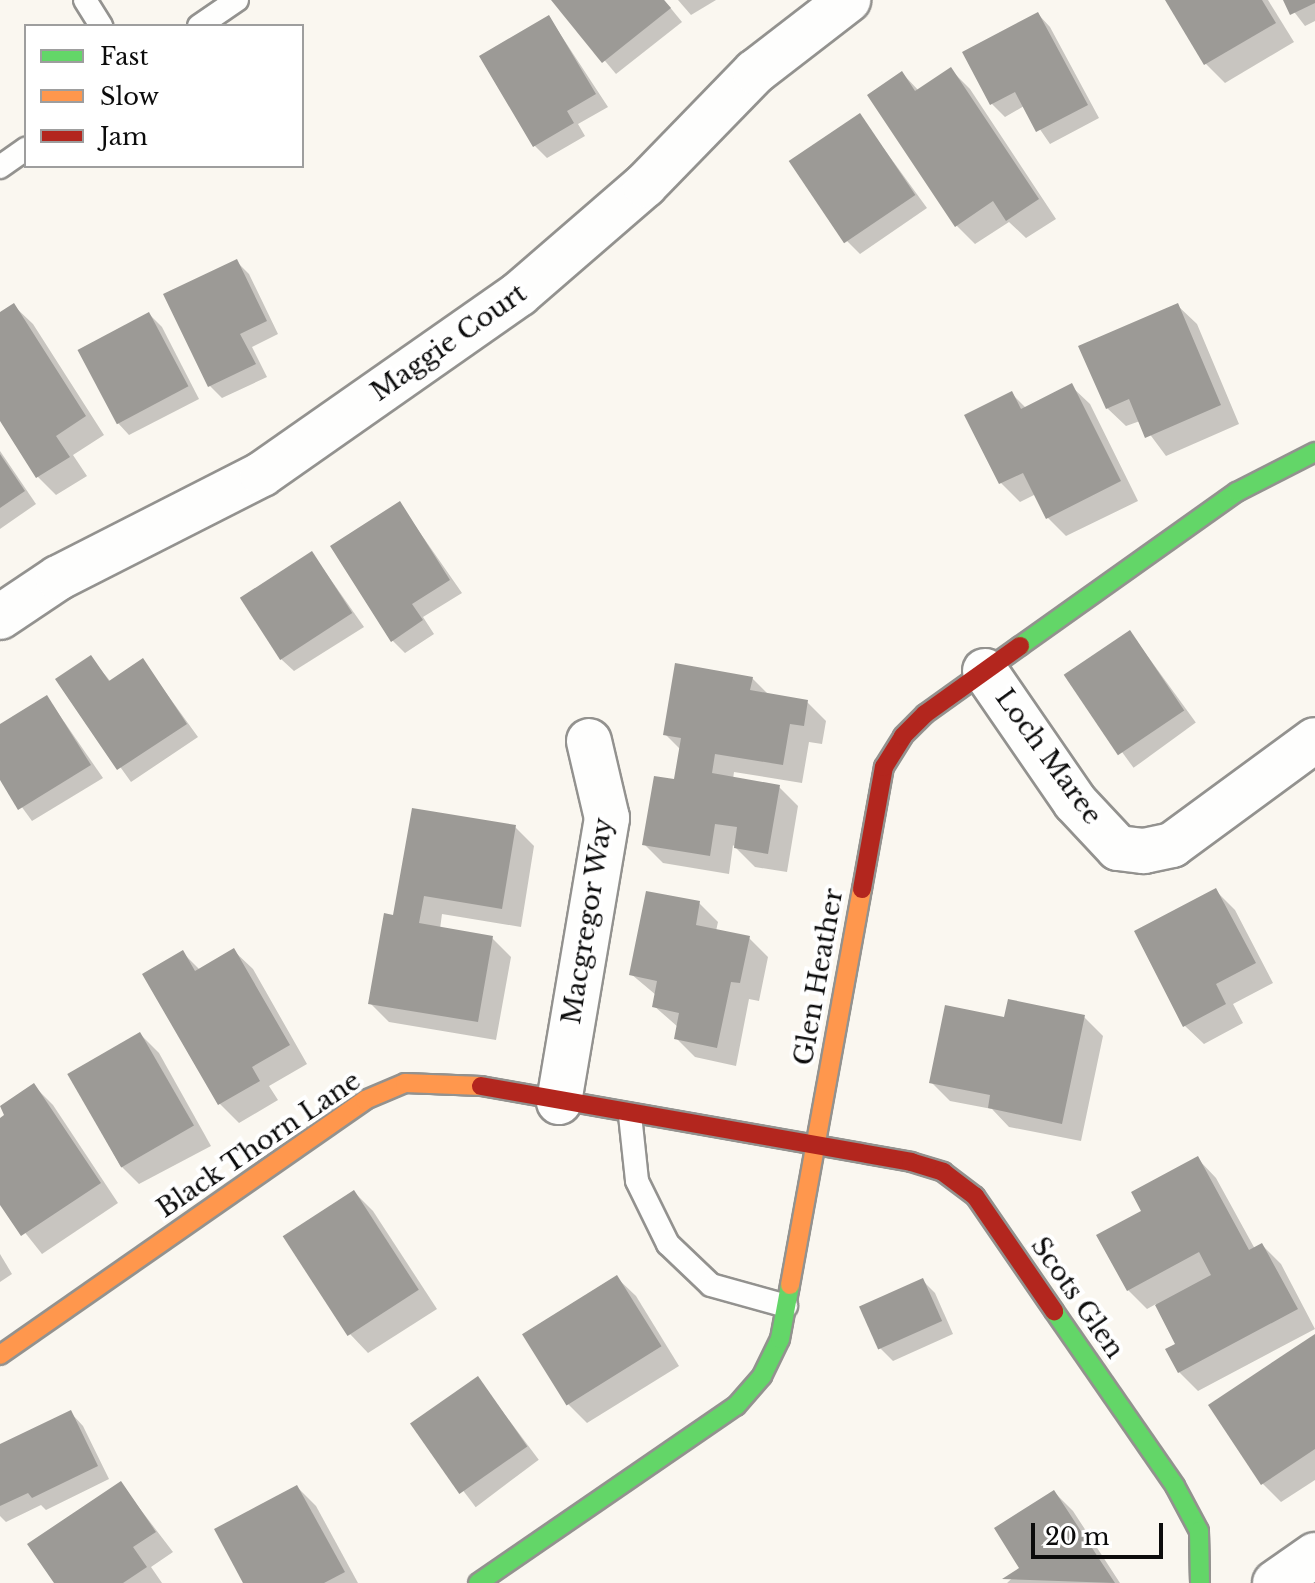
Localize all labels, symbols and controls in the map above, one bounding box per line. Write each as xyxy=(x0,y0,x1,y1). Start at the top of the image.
legend xyxy=(24,24,304,168)
text: Fast xyxy=(100,42,148,71)
text: Slow xyxy=(100,82,159,111)
text: Jam xyxy=(100,122,148,151)
street label: Maggie Court xyxy=(365,278,533,408)
street label: Loch Maree xyxy=(988,683,1108,831)
street label: Macgregor Way xyxy=(556,815,620,1027)
street label: Glen Heather xyxy=(788,886,850,1068)
street label: Black Thorn Lane xyxy=(151,1065,367,1225)
street label: Scots Glen xyxy=(1024,1231,1130,1365)
scale bar xyxy=(1035,1507,1167,1557)
text: 20 m xyxy=(1045,1522,1110,1551)

